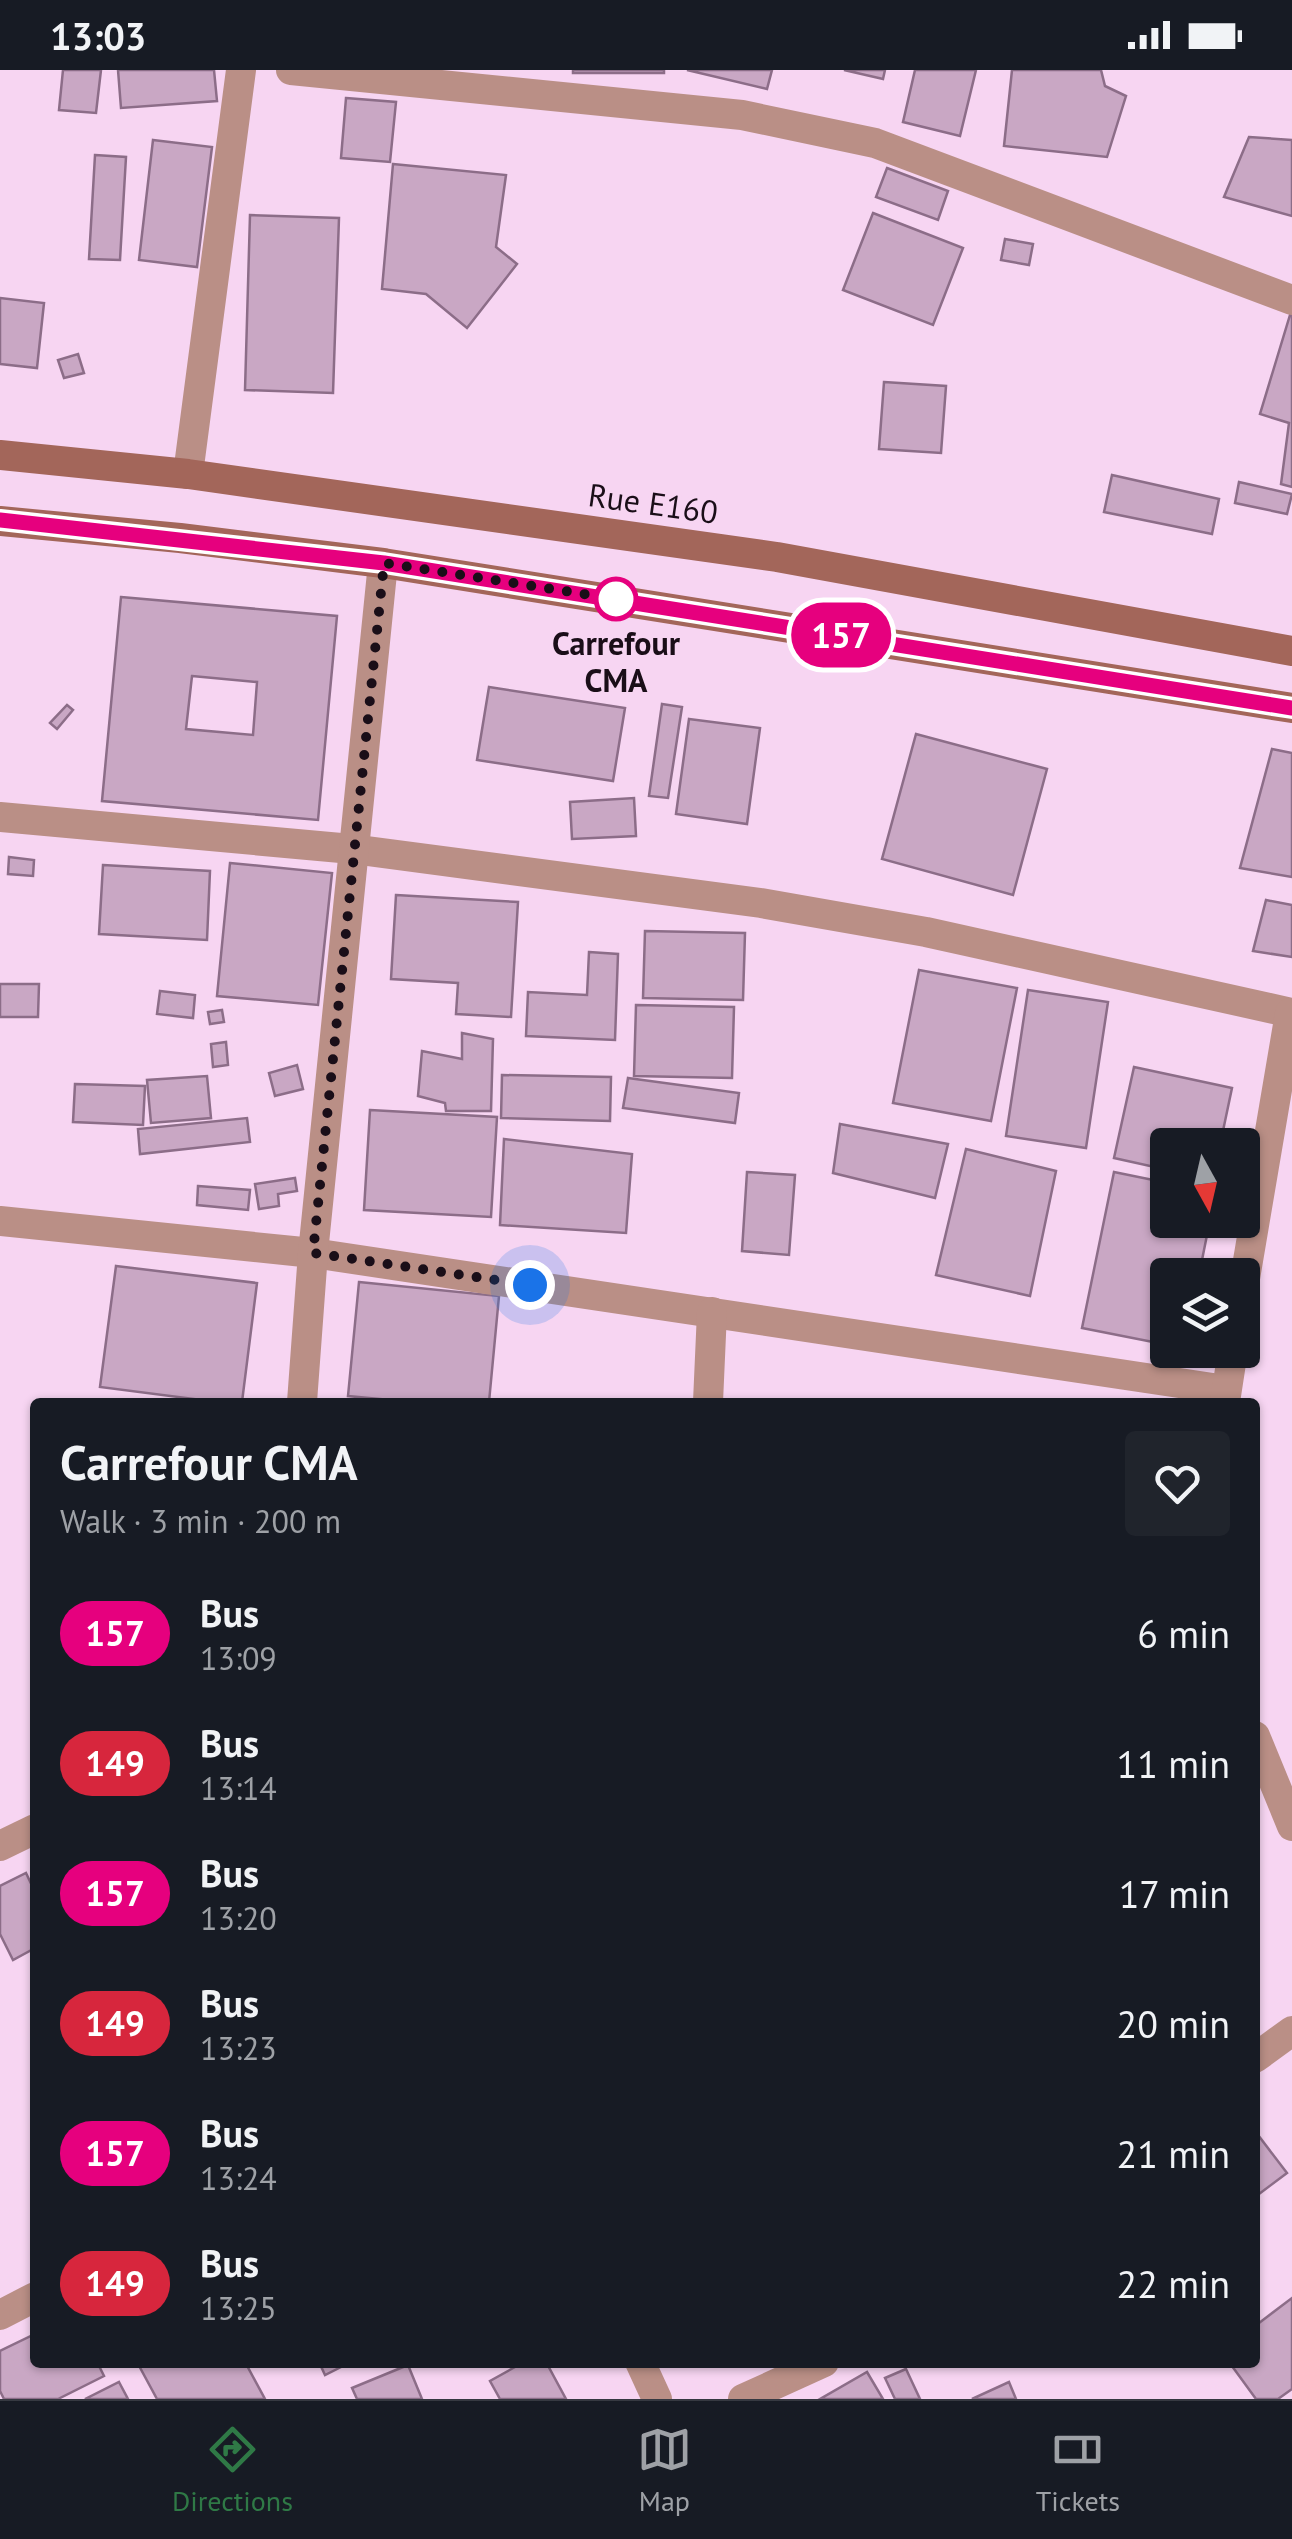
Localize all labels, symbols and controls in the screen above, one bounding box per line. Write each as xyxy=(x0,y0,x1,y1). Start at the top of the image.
text: 13:03 xyxy=(50,11,146,60)
street label: Rue E160 xyxy=(586,473,721,533)
marker: Carrefour CMA xyxy=(595,578,637,620)
line badge: 157 xyxy=(784,602,898,668)
text: 157 xyxy=(811,612,871,658)
place label: Carrefour CMA xyxy=(552,622,681,701)
north arrow xyxy=(1150,1128,1260,1238)
map controls xyxy=(1150,1128,1260,1368)
button: layers xyxy=(1150,1258,1260,1368)
your location xyxy=(505,1260,555,1310)
text: Carrefour CMA xyxy=(60,1431,358,1493)
button: heart xyxy=(1125,1431,1230,1536)
text: Walk · 3 min · 200 m xyxy=(60,1500,341,1542)
text: Bus xyxy=(200,1588,259,1637)
text: 6 min xyxy=(1137,1609,1230,1658)
text: 157 xyxy=(85,1610,145,1656)
text: 13:09 xyxy=(200,1637,277,1679)
text: Bus xyxy=(200,1718,259,1767)
text: 11 min xyxy=(1117,1739,1230,1788)
text: 149 xyxy=(85,1740,145,1786)
text: 13:14 xyxy=(200,1767,277,1809)
text: Bus xyxy=(200,1848,259,1897)
text: 17 min xyxy=(1119,1869,1230,1918)
text: 157 xyxy=(85,1870,145,1916)
text: 13:20 xyxy=(200,1897,277,1939)
text: Bus xyxy=(200,1978,259,2027)
text: 20 min xyxy=(1117,1999,1230,2048)
text: 149 xyxy=(85,2000,145,2046)
text: 13:23 xyxy=(200,2027,277,2069)
text: Bus xyxy=(200,2108,259,2157)
text: 21 min xyxy=(1117,2129,1230,2178)
text: 157 xyxy=(85,2130,145,2176)
text: 13:24 xyxy=(200,2157,277,2199)
text: Bus xyxy=(200,2238,259,2287)
text: 22 min xyxy=(1117,2259,1230,2308)
text: 149 xyxy=(85,2260,145,2306)
text: 13:25 xyxy=(200,2287,277,2329)
tab: Directions xyxy=(172,2422,293,2519)
tab: Map xyxy=(637,2422,692,2519)
tab: Tickets xyxy=(1036,2422,1120,2519)

